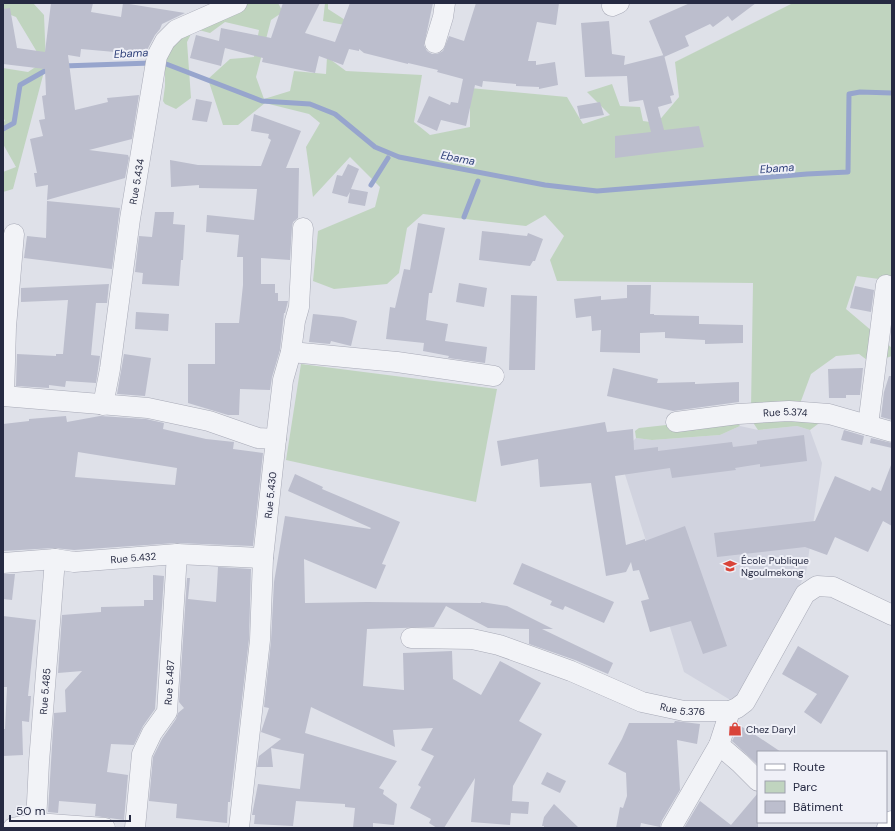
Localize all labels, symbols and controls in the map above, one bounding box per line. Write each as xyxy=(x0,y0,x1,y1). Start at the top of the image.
water label: Ebama xyxy=(113,45,149,61)
water label: Ebama xyxy=(440,148,476,168)
street label: Rue 5.434 xyxy=(127,158,147,205)
water label: Ebama xyxy=(759,160,795,176)
street label: Rue 5.374 xyxy=(763,405,808,420)
street label: Rue 5.430 xyxy=(262,471,279,519)
street label: Rue 5.432 xyxy=(110,550,157,566)
place label: École Publique Ngoulmekong xyxy=(741,554,809,579)
school or university icon: École Publique Ngoulmekong xyxy=(722,558,738,574)
street label: Rue 5.487 xyxy=(161,659,177,706)
street label: Rue 5.485 xyxy=(37,668,53,715)
street label: Rue 5.376 xyxy=(659,700,705,718)
shop icon: Chez Daryl xyxy=(727,721,743,737)
place label: Chez Daryl xyxy=(746,723,796,736)
legend xyxy=(757,751,887,823)
text: Route xyxy=(793,759,825,775)
text: Parc xyxy=(793,779,817,795)
scale bar xyxy=(10,797,130,823)
text: Bâtiment xyxy=(793,799,844,815)
text: 50 m xyxy=(16,803,45,819)

